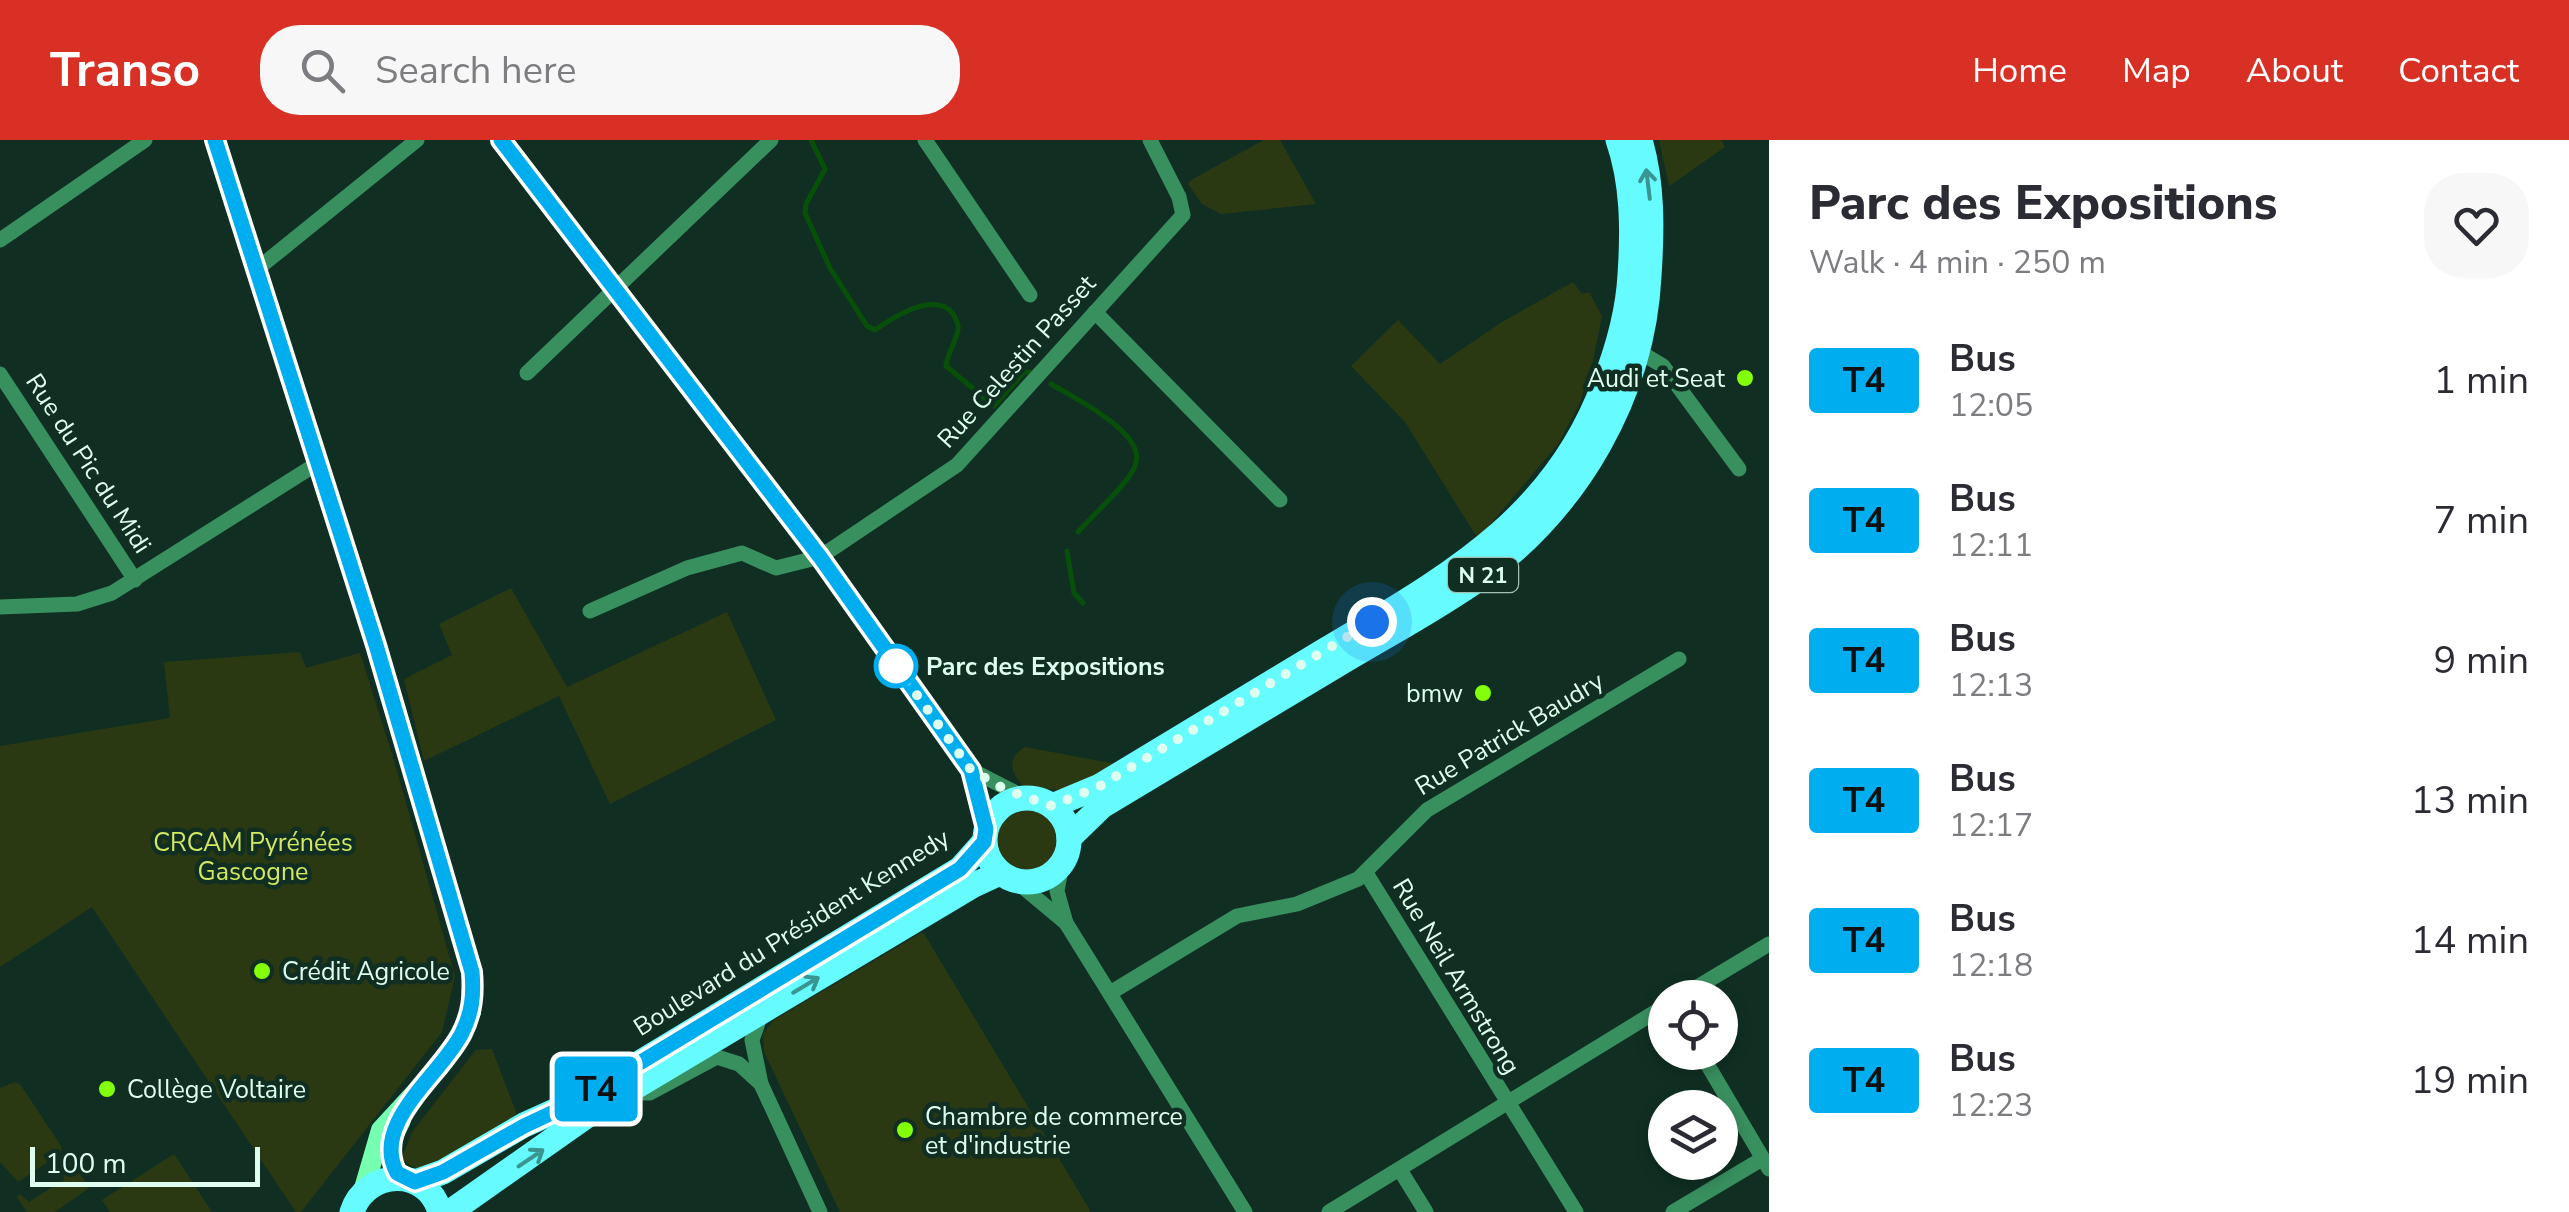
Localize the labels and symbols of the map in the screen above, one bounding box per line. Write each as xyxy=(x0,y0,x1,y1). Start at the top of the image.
one-way arrow xyxy=(1638,168,1657,201)
street label: Rue Celestin Passet xyxy=(930,268,1104,456)
place label: Audi et Seat xyxy=(1587,362,1725,396)
street label: Rue du Pic du Midi xyxy=(17,367,159,560)
marker: Audi et Seat xyxy=(1734,367,1756,389)
road number: N 21 xyxy=(1448,558,1518,592)
your location xyxy=(1347,597,1397,647)
marker: Parc des Expositions xyxy=(875,645,917,687)
place label: Parc des Expositions xyxy=(926,650,1165,684)
street label: Rue Patrick Baudry xyxy=(1409,664,1610,804)
place label: bmw xyxy=(1406,677,1463,711)
marker: bmw xyxy=(1472,682,1494,704)
street label: Boulevard du Président Kennedy xyxy=(627,821,956,1044)
park label: CRCAM Pyrénées Gascogne xyxy=(153,826,353,889)
street label: Rue Neil Armstrong xyxy=(1384,872,1528,1081)
place label: Crédit Agricole xyxy=(282,955,450,989)
marker: Crédit Agricole xyxy=(251,960,273,982)
one-way arrow xyxy=(791,975,820,995)
line badge: T4 xyxy=(551,1056,641,1122)
place label: Collège Voltaire xyxy=(127,1073,306,1107)
marker: Collège Voltaire xyxy=(96,1078,118,1100)
place label: Chambre de commerce et d'industrie xyxy=(925,1100,1183,1163)
marker: Chambre de commerce et d'industrie xyxy=(894,1119,916,1141)
scale bar xyxy=(30,1142,260,1186)
one-way arrow xyxy=(516,1147,544,1168)

